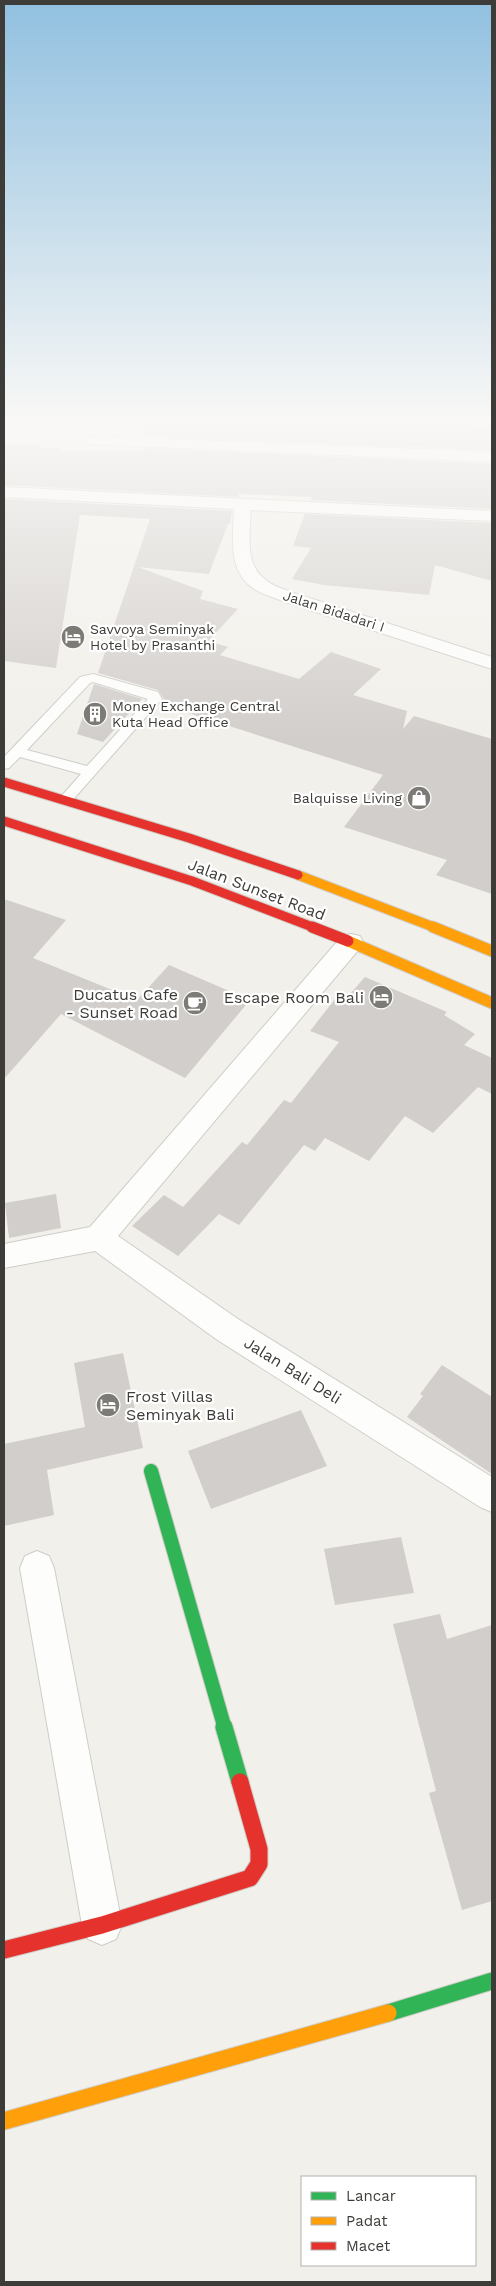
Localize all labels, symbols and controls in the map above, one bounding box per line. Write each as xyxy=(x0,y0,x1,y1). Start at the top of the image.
street label: Jalan Bidadari I xyxy=(281,587,387,635)
place label: Savvoya Seminyak Hotel by Prasanthi xyxy=(90,621,215,653)
hotel icon: Savvoya Seminyak Hotel by Prasanthi xyxy=(60,624,86,650)
place label: Money Exchange Central Kuta Head Office xyxy=(112,698,280,730)
building icon: Money Exchange Central Kuta Head Office xyxy=(82,701,108,727)
shop icon: Balquisse Living xyxy=(406,785,432,811)
place label: Balquisse Living xyxy=(293,790,403,806)
street label: Jalan Sunset Road xyxy=(185,854,328,924)
hotel icon: Escape Room Bali xyxy=(368,984,394,1010)
place label: Ducatus Cafe - Sunset Road xyxy=(66,985,178,1022)
place label: Escape Room Bali xyxy=(224,988,364,1007)
cafe icon: Ducatus Cafe - Sunset Road xyxy=(182,990,208,1016)
street label: Jalan Bali Deli xyxy=(241,1333,345,1408)
place label: Frost Villas Seminyak Bali xyxy=(126,1387,235,1424)
hotel icon: Frost Villas Seminyak Bali xyxy=(95,1392,121,1418)
legend xyxy=(301,2176,476,2266)
text: Lancar xyxy=(346,2187,396,2205)
text: Padat xyxy=(346,2212,388,2230)
text: Macet xyxy=(346,2237,391,2255)

